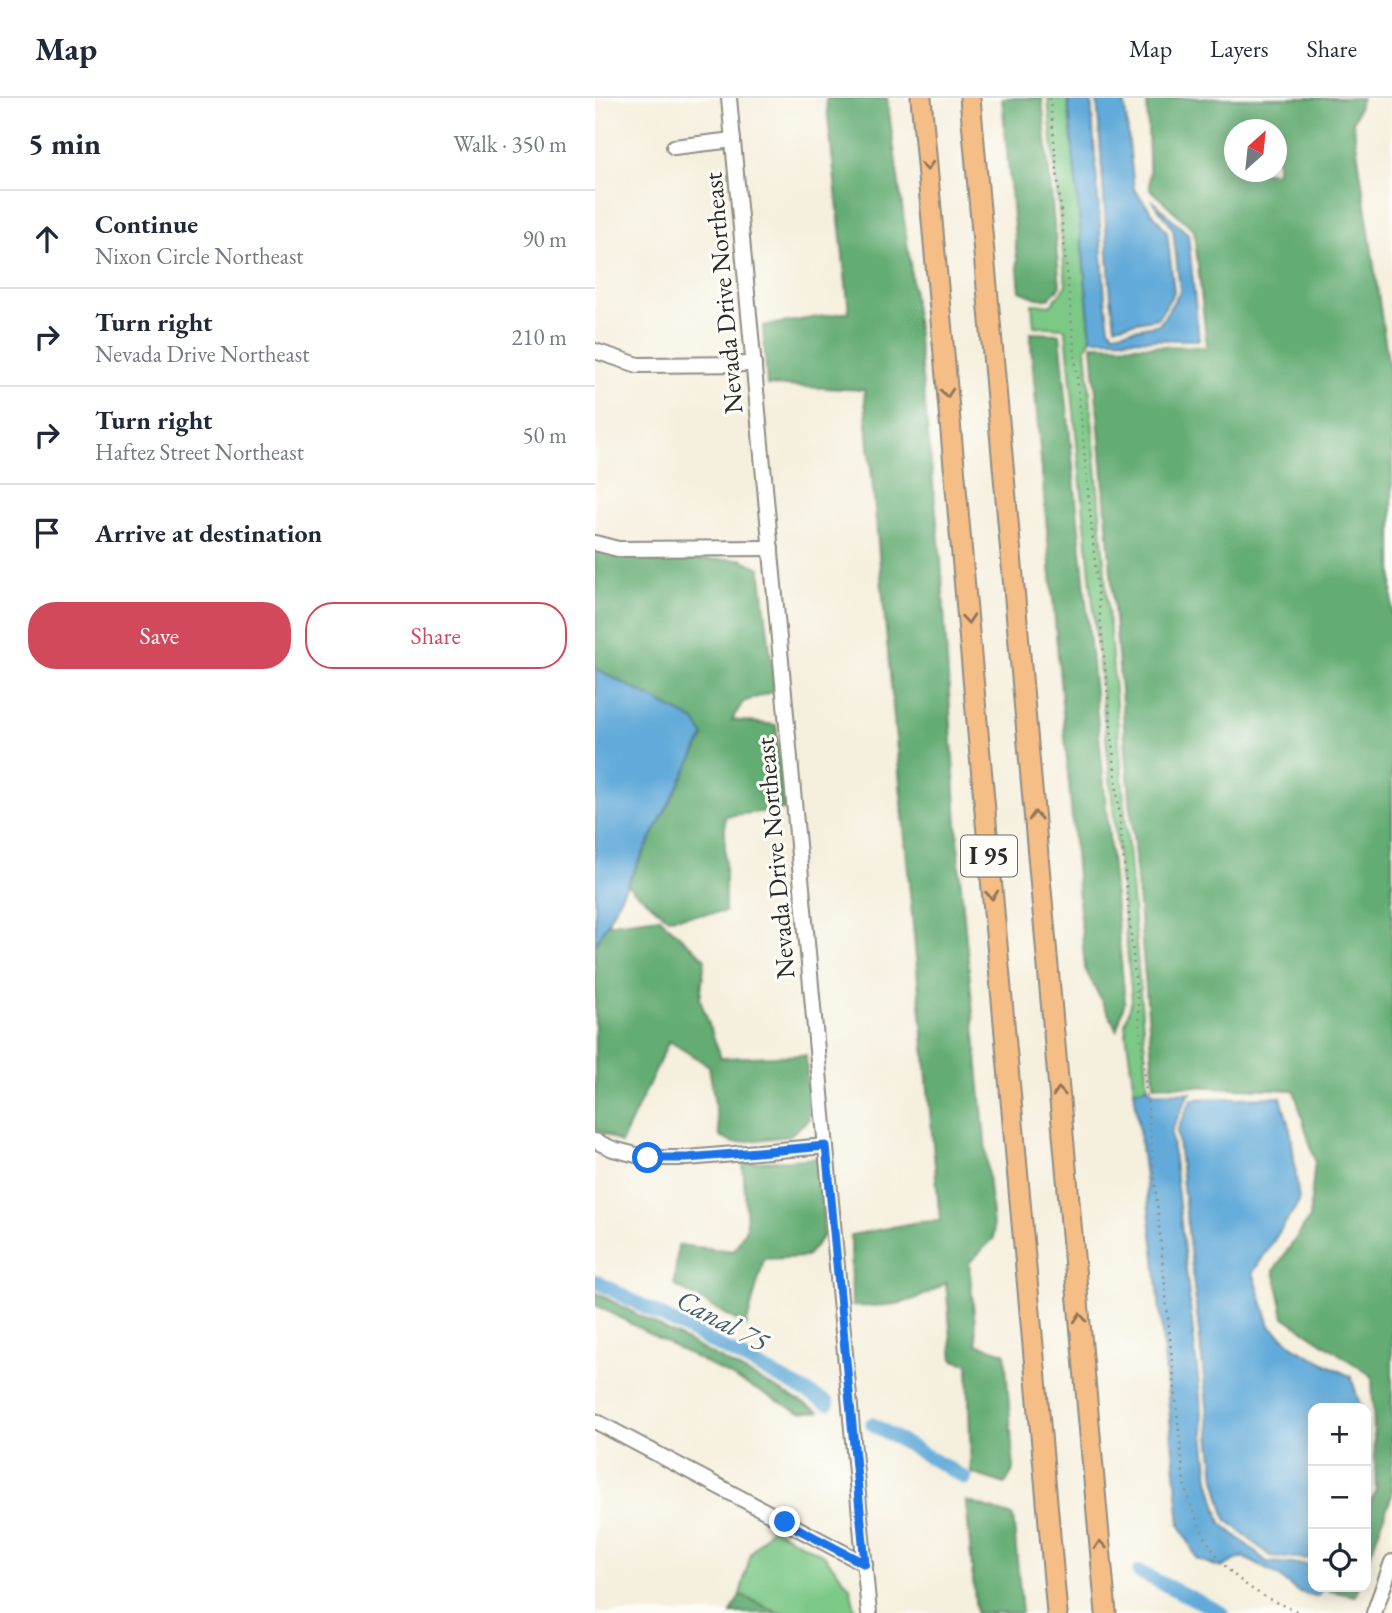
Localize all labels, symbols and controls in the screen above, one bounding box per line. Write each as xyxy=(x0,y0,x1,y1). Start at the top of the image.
text: Map xyxy=(35,27,97,70)
text: Map xyxy=(1129,33,1172,64)
text: Layers xyxy=(1210,33,1269,64)
text: Share xyxy=(1307,33,1357,64)
north arrow xyxy=(1224,119,1287,182)
text: 5 min xyxy=(28,124,101,163)
text: Walk · 350 m xyxy=(453,129,567,159)
one-way arrow xyxy=(919,161,934,172)
street label: Nevada Drive Northeast xyxy=(696,171,750,415)
text: Continue xyxy=(95,207,198,241)
icon: ahead xyxy=(28,220,66,258)
text: 90 m xyxy=(522,224,567,254)
text: Nixon Circle Northeast xyxy=(95,241,304,271)
text: Turn right xyxy=(95,305,213,339)
icon: right xyxy=(28,318,66,356)
text: 210 m xyxy=(511,322,567,352)
text: Nevada Drive Northeast xyxy=(95,339,309,369)
one-way arrow xyxy=(939,387,954,398)
text: Turn right xyxy=(95,403,213,437)
icon: right xyxy=(28,416,66,454)
text: 50 m xyxy=(522,420,567,450)
text: Haftez Street Northeast xyxy=(95,437,304,467)
icon: arrive xyxy=(28,514,66,552)
text: Arrive at destination xyxy=(95,516,322,550)
button: Save xyxy=(28,602,291,669)
button: Share xyxy=(305,602,567,669)
one-way arrow xyxy=(960,614,975,625)
street label: Nevada Drive Northeast xyxy=(748,736,802,980)
one-way arrow xyxy=(1028,811,1043,822)
road number: I 95 xyxy=(961,836,1017,876)
one-way arrow xyxy=(984,889,999,900)
one-way arrow xyxy=(1052,1086,1067,1097)
route start xyxy=(632,1142,663,1173)
water label: Canal 75 xyxy=(671,1281,777,1360)
one-way arrow xyxy=(1073,1313,1088,1324)
map controls xyxy=(1308,1403,1371,1592)
button: + xyxy=(1308,1403,1371,1466)
button: − xyxy=(1308,1466,1371,1529)
route end xyxy=(769,1506,800,1537)
button: locate xyxy=(1308,1529,1371,1592)
one-way arrow xyxy=(1093,1539,1108,1550)

